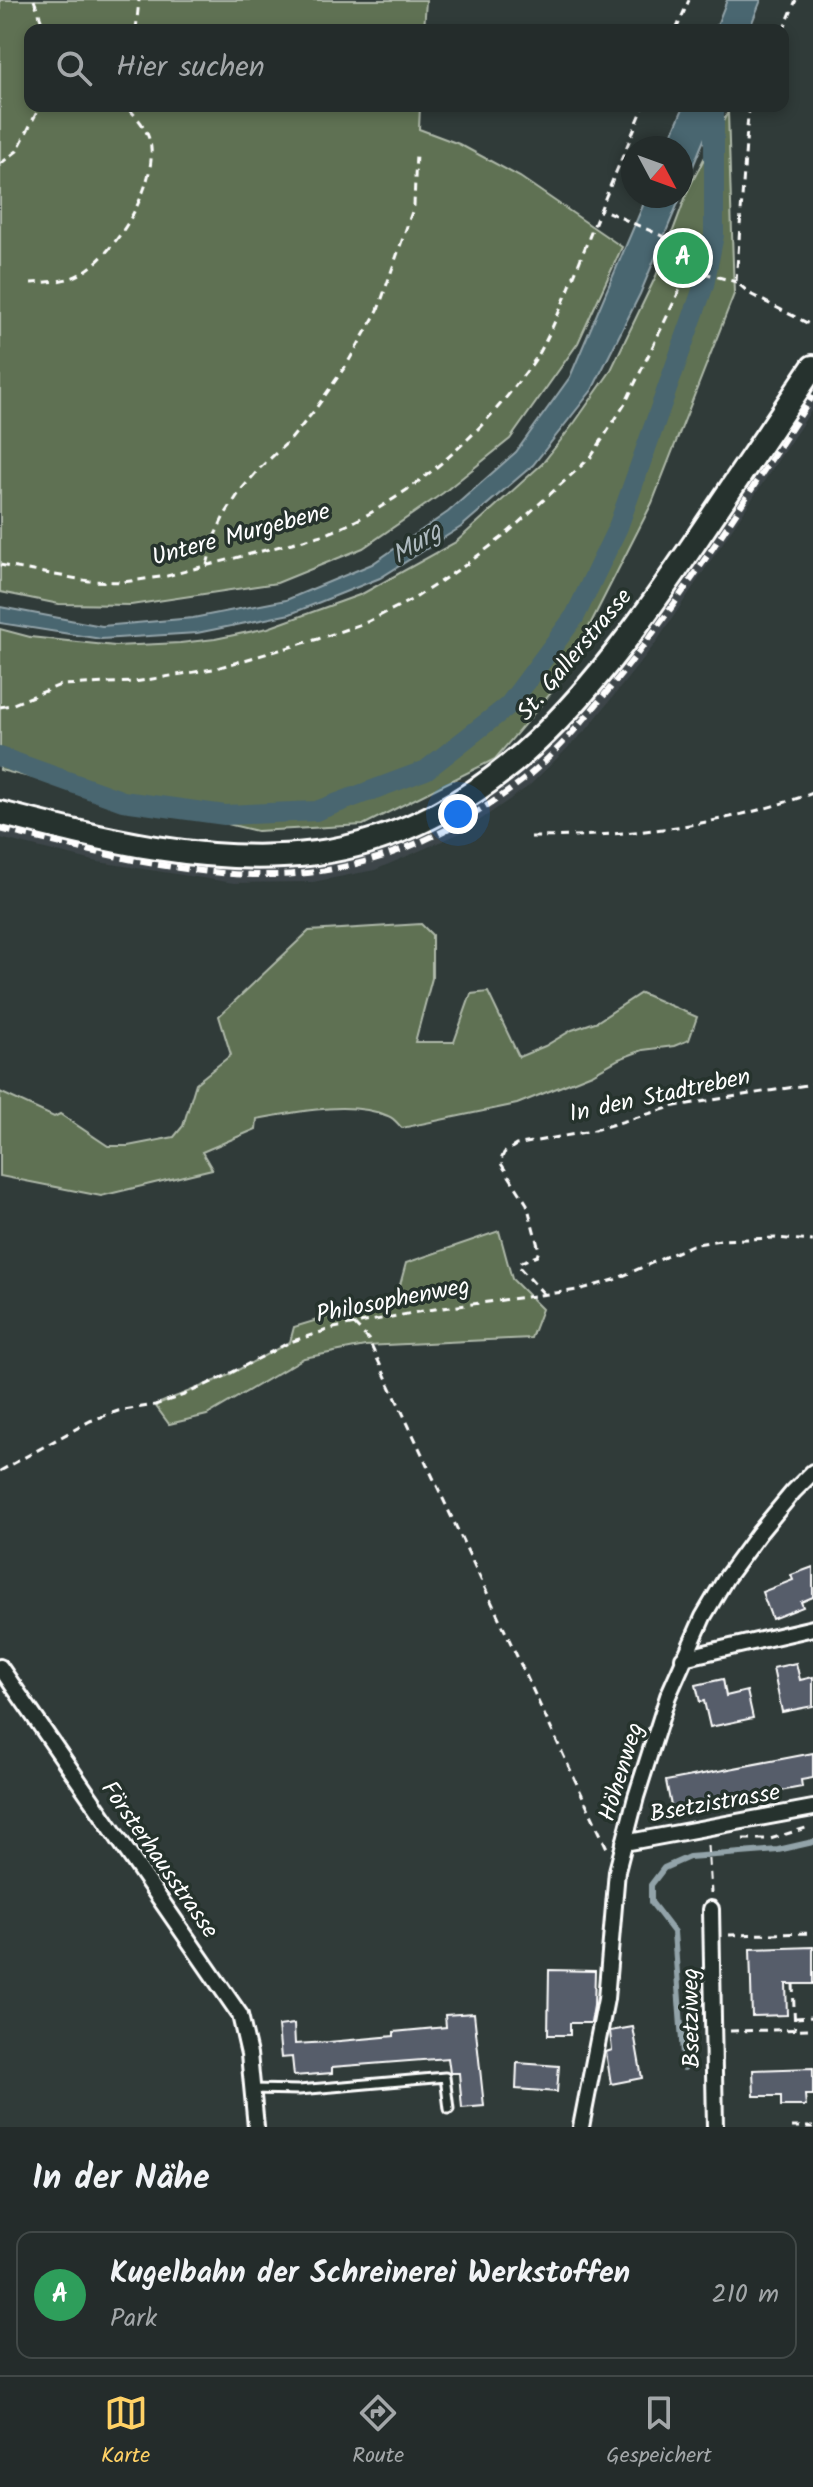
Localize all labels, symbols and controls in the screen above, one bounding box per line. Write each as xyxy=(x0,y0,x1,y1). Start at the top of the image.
search box xyxy=(24,24,789,112)
text: Hier suchen xyxy=(116,44,265,92)
icon: search xyxy=(52,46,96,90)
north arrow xyxy=(621,136,693,208)
pin: A xyxy=(657,228,709,288)
street label: Untere Murgebene xyxy=(147,492,335,578)
water label: Murg xyxy=(383,511,452,576)
street label: St. Gallerstrasse xyxy=(507,580,643,730)
your location xyxy=(438,794,478,834)
street label: In den Stadtreben xyxy=(566,1058,754,1134)
street label: Philosophenweg xyxy=(313,1267,473,1335)
street label: Höhenweg xyxy=(588,1718,656,1826)
street label: Försterhausstrasse xyxy=(90,1773,228,1947)
street label: Bsetzistrasse xyxy=(647,1773,783,1835)
street label: Bsetziweg xyxy=(672,1968,712,2068)
text: In der Nähe xyxy=(32,2152,210,2206)
text: Kugelbahn der Schreinerei Werkstoffen xyxy=(110,2250,630,2298)
text: A xyxy=(52,2274,68,2316)
text: 210 m xyxy=(712,2274,779,2316)
text: Park xyxy=(110,2298,157,2340)
tab: Karte xyxy=(101,2391,150,2474)
tab: Route xyxy=(352,2391,404,2474)
tab: Gespeichert xyxy=(606,2391,712,2474)

